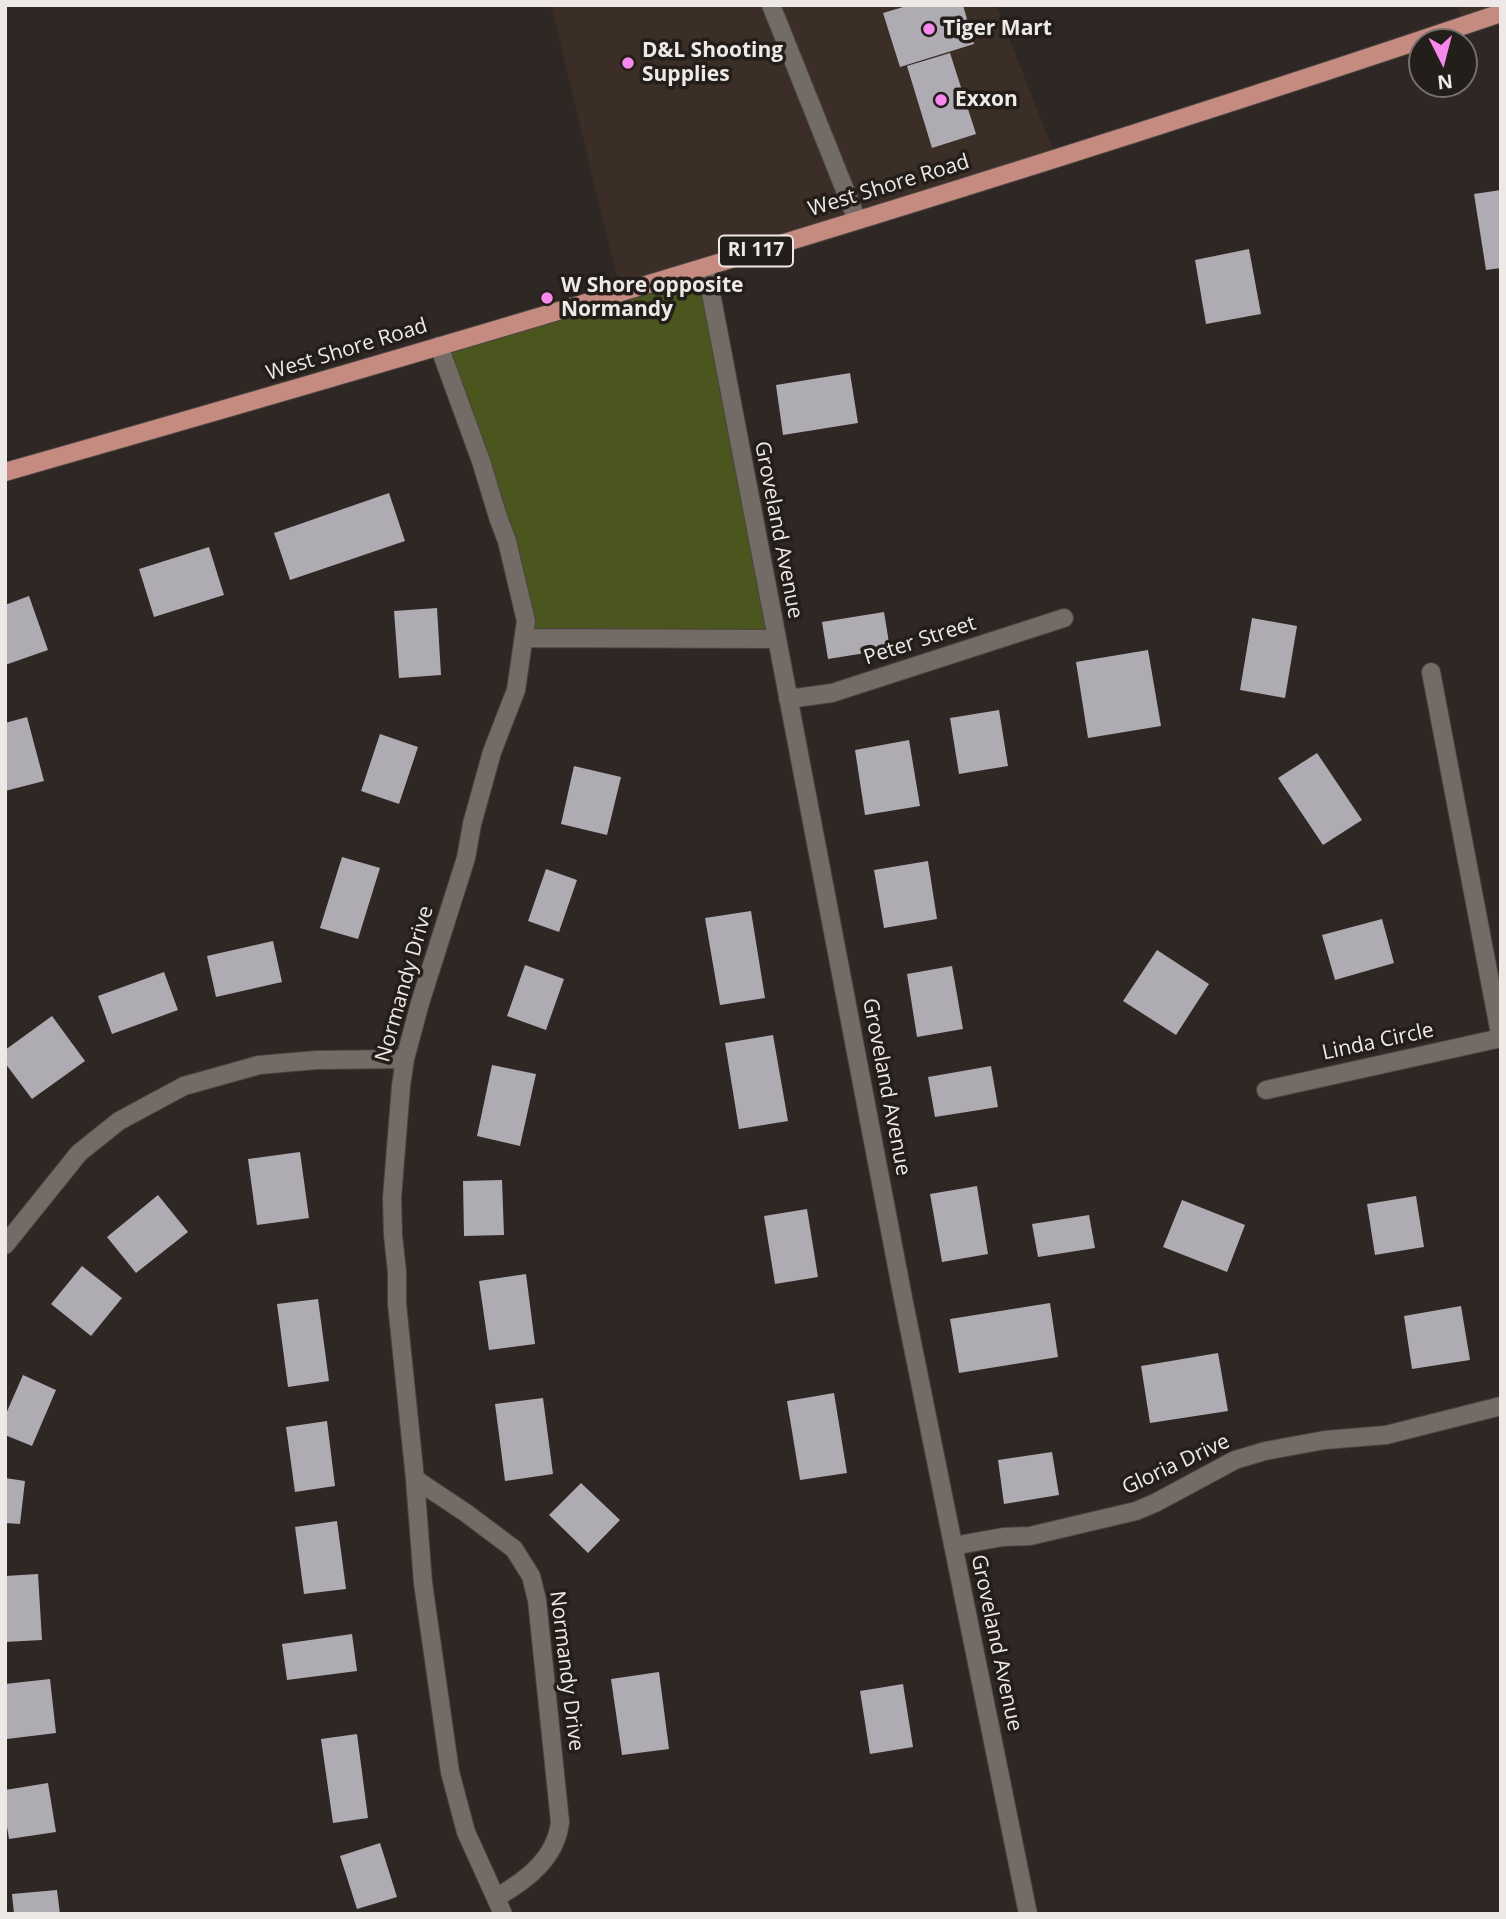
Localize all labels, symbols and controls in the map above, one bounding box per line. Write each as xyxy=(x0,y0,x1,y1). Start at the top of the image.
place label: Tiger Mart xyxy=(943,16,1052,42)
marker: Tiger Mart xyxy=(921,21,937,37)
north arrow xyxy=(1408,28,1478,98)
place label: D&L Shooting Supplies xyxy=(642,38,783,88)
marker: D&L Shooting Supplies xyxy=(620,55,636,71)
text: N xyxy=(1436,68,1454,96)
place label: Exxon xyxy=(955,87,1018,113)
marker: Exxon xyxy=(933,92,949,108)
street label: West Shore Road xyxy=(805,150,973,222)
road number: RI 117 xyxy=(719,235,793,266)
place label: W Shore opposite Normandy xyxy=(561,273,743,323)
marker: W Shore opposite Normandy xyxy=(539,290,555,306)
street label: West Shore Road xyxy=(263,314,431,386)
street label: Groveland Avenue xyxy=(748,439,808,621)
street label: Peter Street xyxy=(861,611,979,671)
street label: Normandy Drive xyxy=(371,903,439,1065)
street label: Groveland Avenue xyxy=(856,996,916,1178)
street label: Linda Circle xyxy=(1320,1018,1436,1066)
street label: Gloria Drive xyxy=(1118,1429,1234,1501)
street label: Groveland Avenue xyxy=(965,1552,1027,1734)
street label: Normandy Drive xyxy=(544,1589,588,1753)

